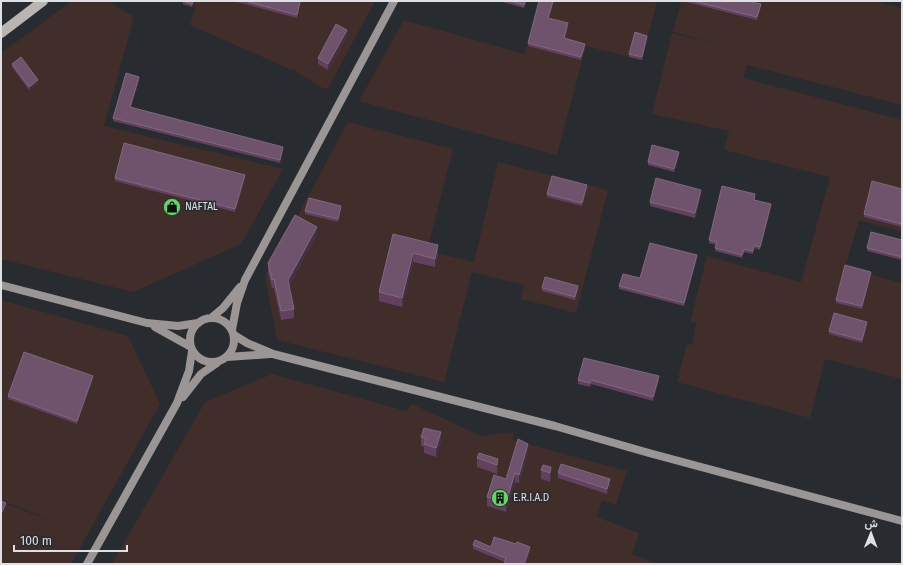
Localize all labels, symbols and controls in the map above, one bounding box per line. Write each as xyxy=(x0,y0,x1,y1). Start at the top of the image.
shop icon: NAFTAL xyxy=(162,197,182,217)
place label: NAFTAL xyxy=(185,201,218,213)
building icon: E.R.I.A.D xyxy=(490,488,510,508)
place label: E.R.I.A.D xyxy=(513,492,549,504)
north arrow xyxy=(851,513,891,553)
text: ش xyxy=(864,517,878,530)
scale bar xyxy=(14,527,127,553)
text: 100 m xyxy=(20,534,52,548)

